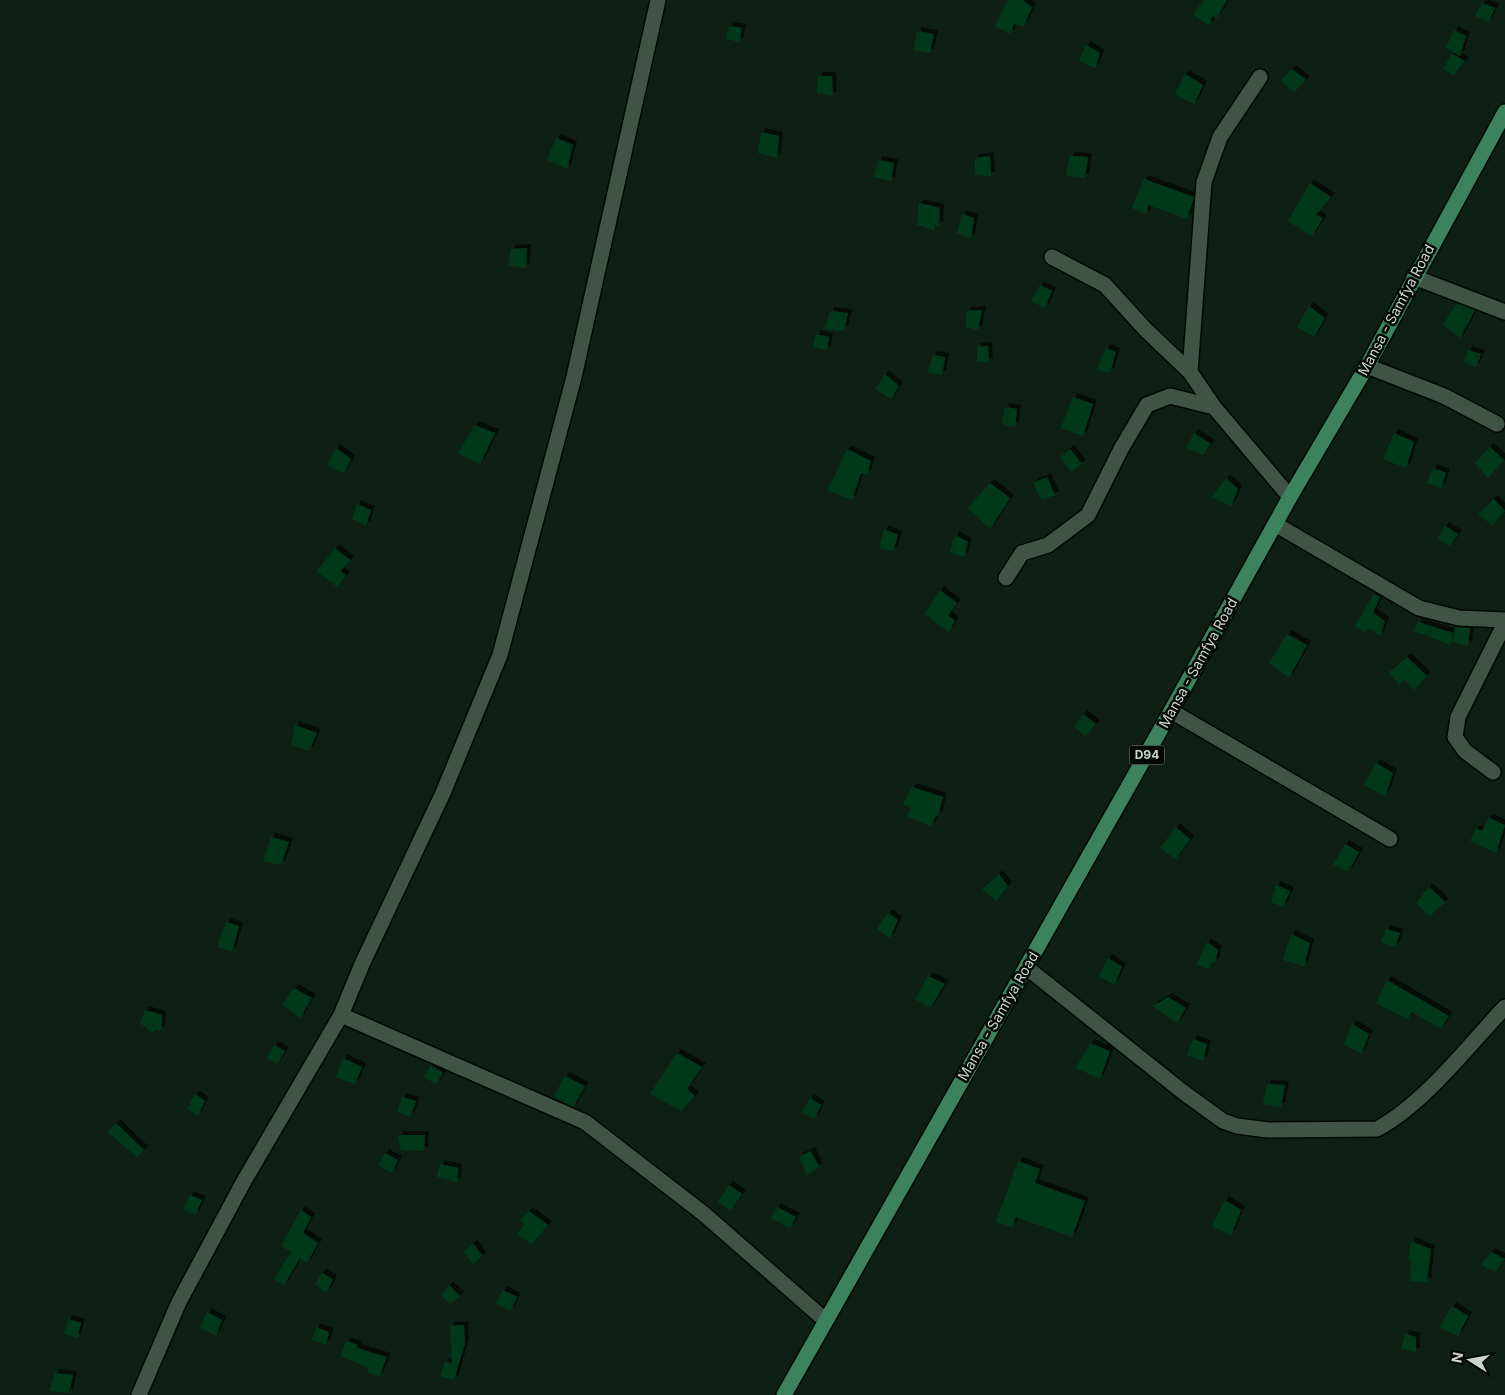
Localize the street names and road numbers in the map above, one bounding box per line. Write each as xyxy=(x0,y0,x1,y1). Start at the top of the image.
street label: Mansa - Samfya Road xyxy=(1354,241,1437,378)
street label: Mansa - Samfya Road xyxy=(1155,595,1240,731)
road number: D94 xyxy=(1130,746,1164,764)
street label: Mansa - Samfya Road xyxy=(954,948,1041,1083)

